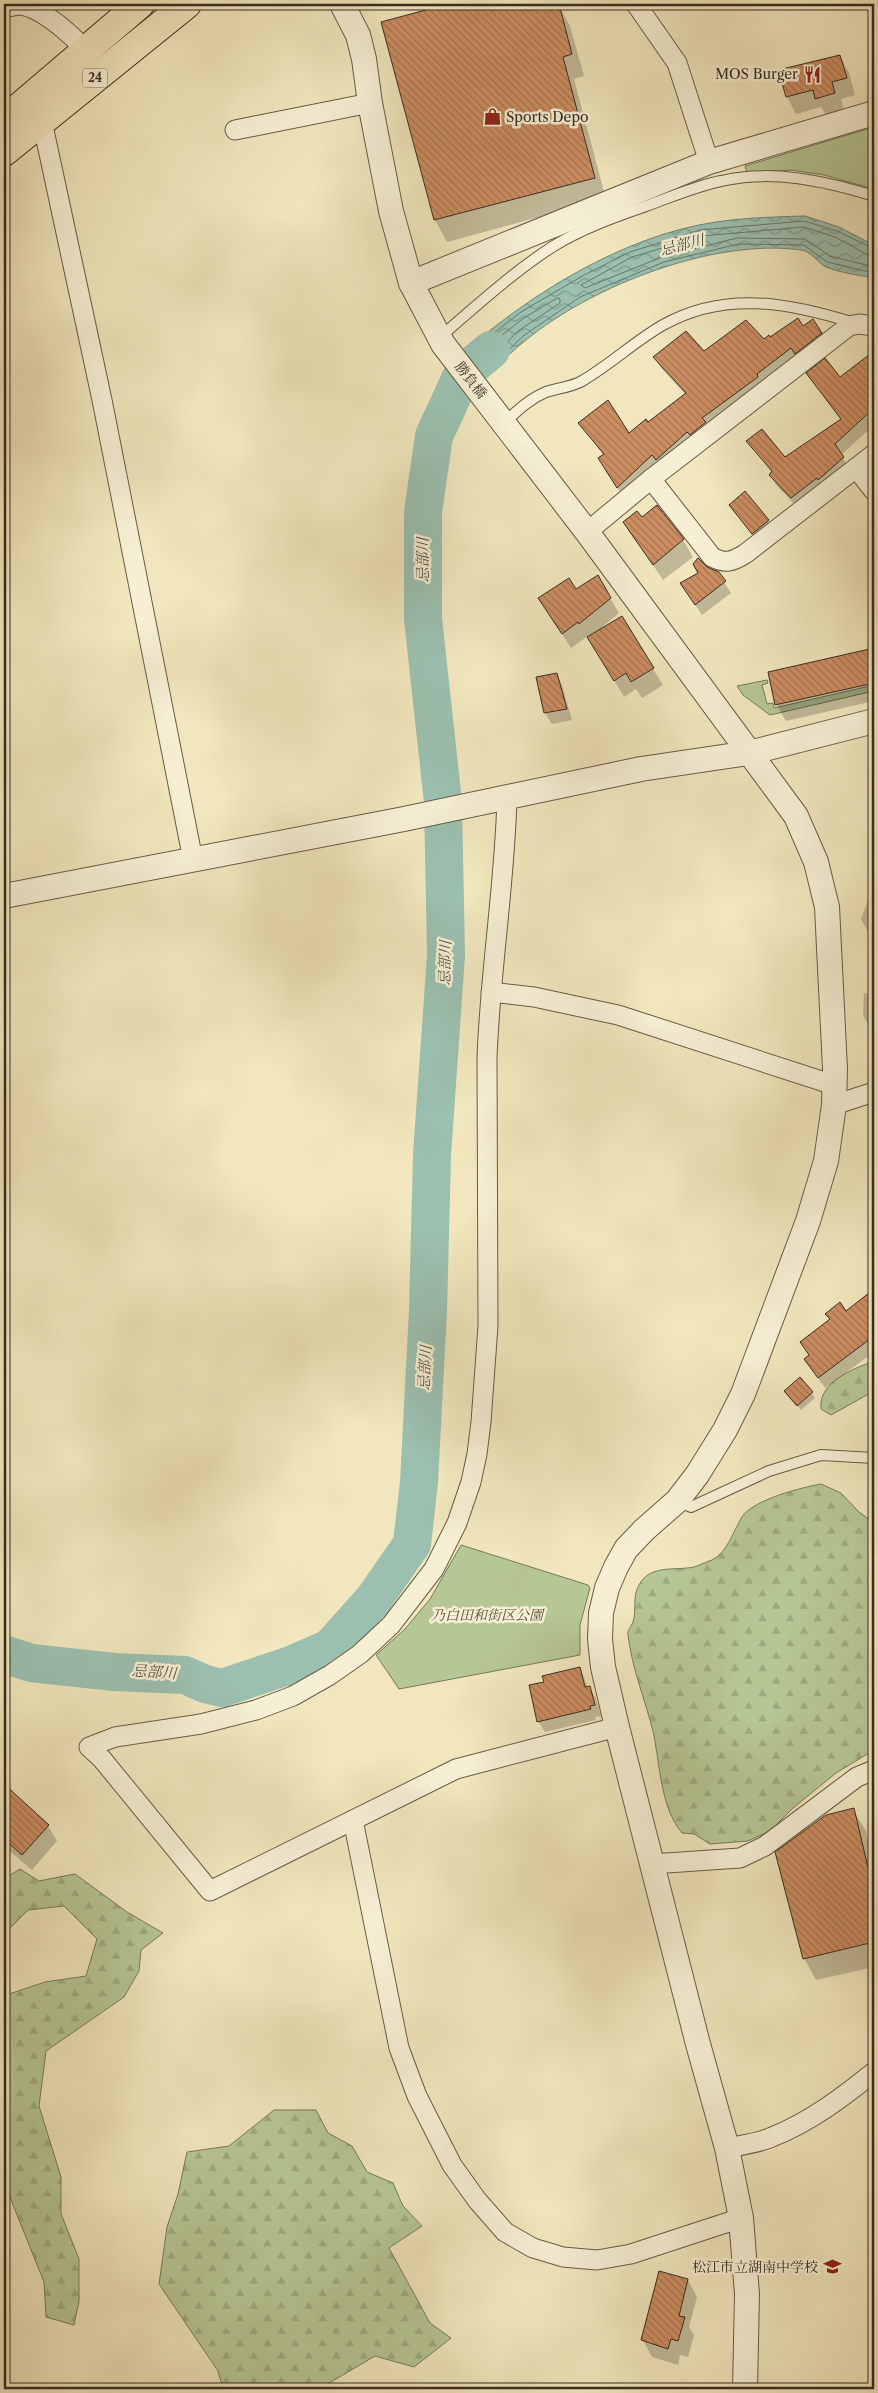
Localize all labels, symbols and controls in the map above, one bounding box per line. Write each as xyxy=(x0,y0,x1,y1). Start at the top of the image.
restaurant icon: MOS Burger xyxy=(802,64,822,84)
place label: MOS Burger xyxy=(715,65,798,83)
road number: 24 xyxy=(82,68,108,88)
shop icon: Sports Depo xyxy=(482,107,502,127)
place label: Sports Depo xyxy=(506,108,589,126)
water label: 忌部川 xyxy=(658,229,708,259)
street label: 勝負橋 xyxy=(451,358,491,402)
water label: 忌部川 xyxy=(413,536,432,583)
water label: 忌部川 xyxy=(434,938,455,986)
water label: 忌部川 xyxy=(414,1343,435,1391)
park label: 乃白田和街区公園 xyxy=(431,1606,545,1624)
water label: 忌部川 xyxy=(131,1660,179,1683)
school or university icon: 松江市立湖南中学校 xyxy=(822,2257,842,2277)
place label: 松江市立湖南中学校 xyxy=(692,2258,818,2276)

